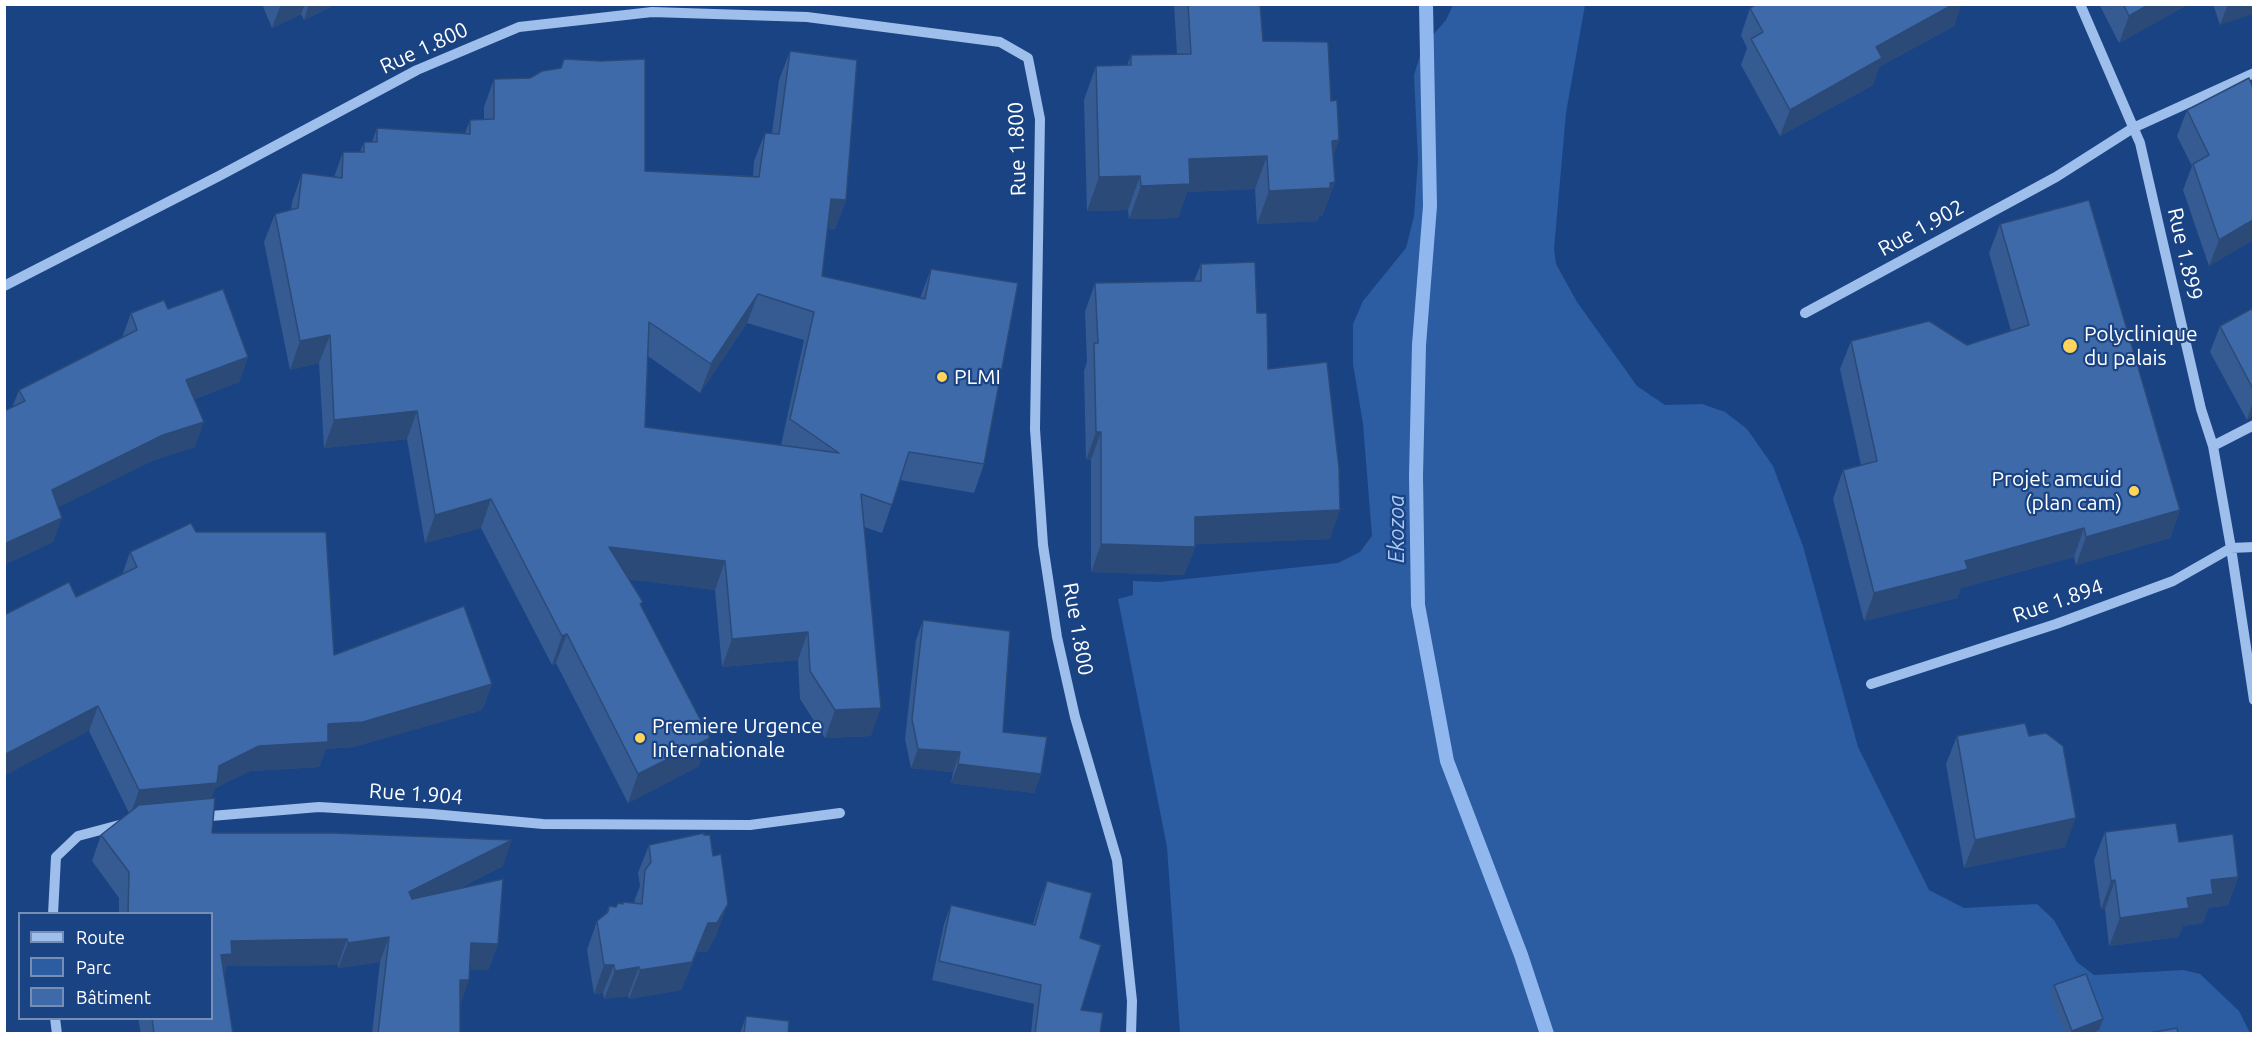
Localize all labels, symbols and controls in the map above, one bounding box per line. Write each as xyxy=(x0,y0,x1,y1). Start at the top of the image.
street label: Rue 1.800 xyxy=(376,17,472,79)
street label: Rue 1.800 xyxy=(1003,102,1031,196)
street label: Rue 1.902 xyxy=(1874,194,1968,262)
street label: Rue 1.899 xyxy=(2162,205,2208,303)
place label: Polyclinique du palais xyxy=(2084,321,2198,371)
marker: Polyclinique du palais xyxy=(2061,337,2079,355)
place label: PLMI xyxy=(954,364,1001,390)
marker: PLMI xyxy=(935,370,949,384)
place label: Projet amcuid (plan cam) xyxy=(1991,466,2122,516)
marker: Projet amcuid (plan cam) xyxy=(2127,484,2141,498)
water label: Ekozoa xyxy=(1384,495,1410,563)
street label: Rue 1.894 xyxy=(2009,574,2107,628)
street label: Rue 1.800 xyxy=(1057,581,1099,677)
place label: Premiere Urgence Internationale xyxy=(652,713,822,763)
marker: Premiere Urgence Internationale xyxy=(633,731,647,745)
street label: Rue 1.904 xyxy=(368,778,464,810)
legend xyxy=(18,912,213,1020)
text: Route xyxy=(76,927,125,947)
text: Parc xyxy=(76,957,111,977)
text: Bâtiment xyxy=(76,987,151,1007)

